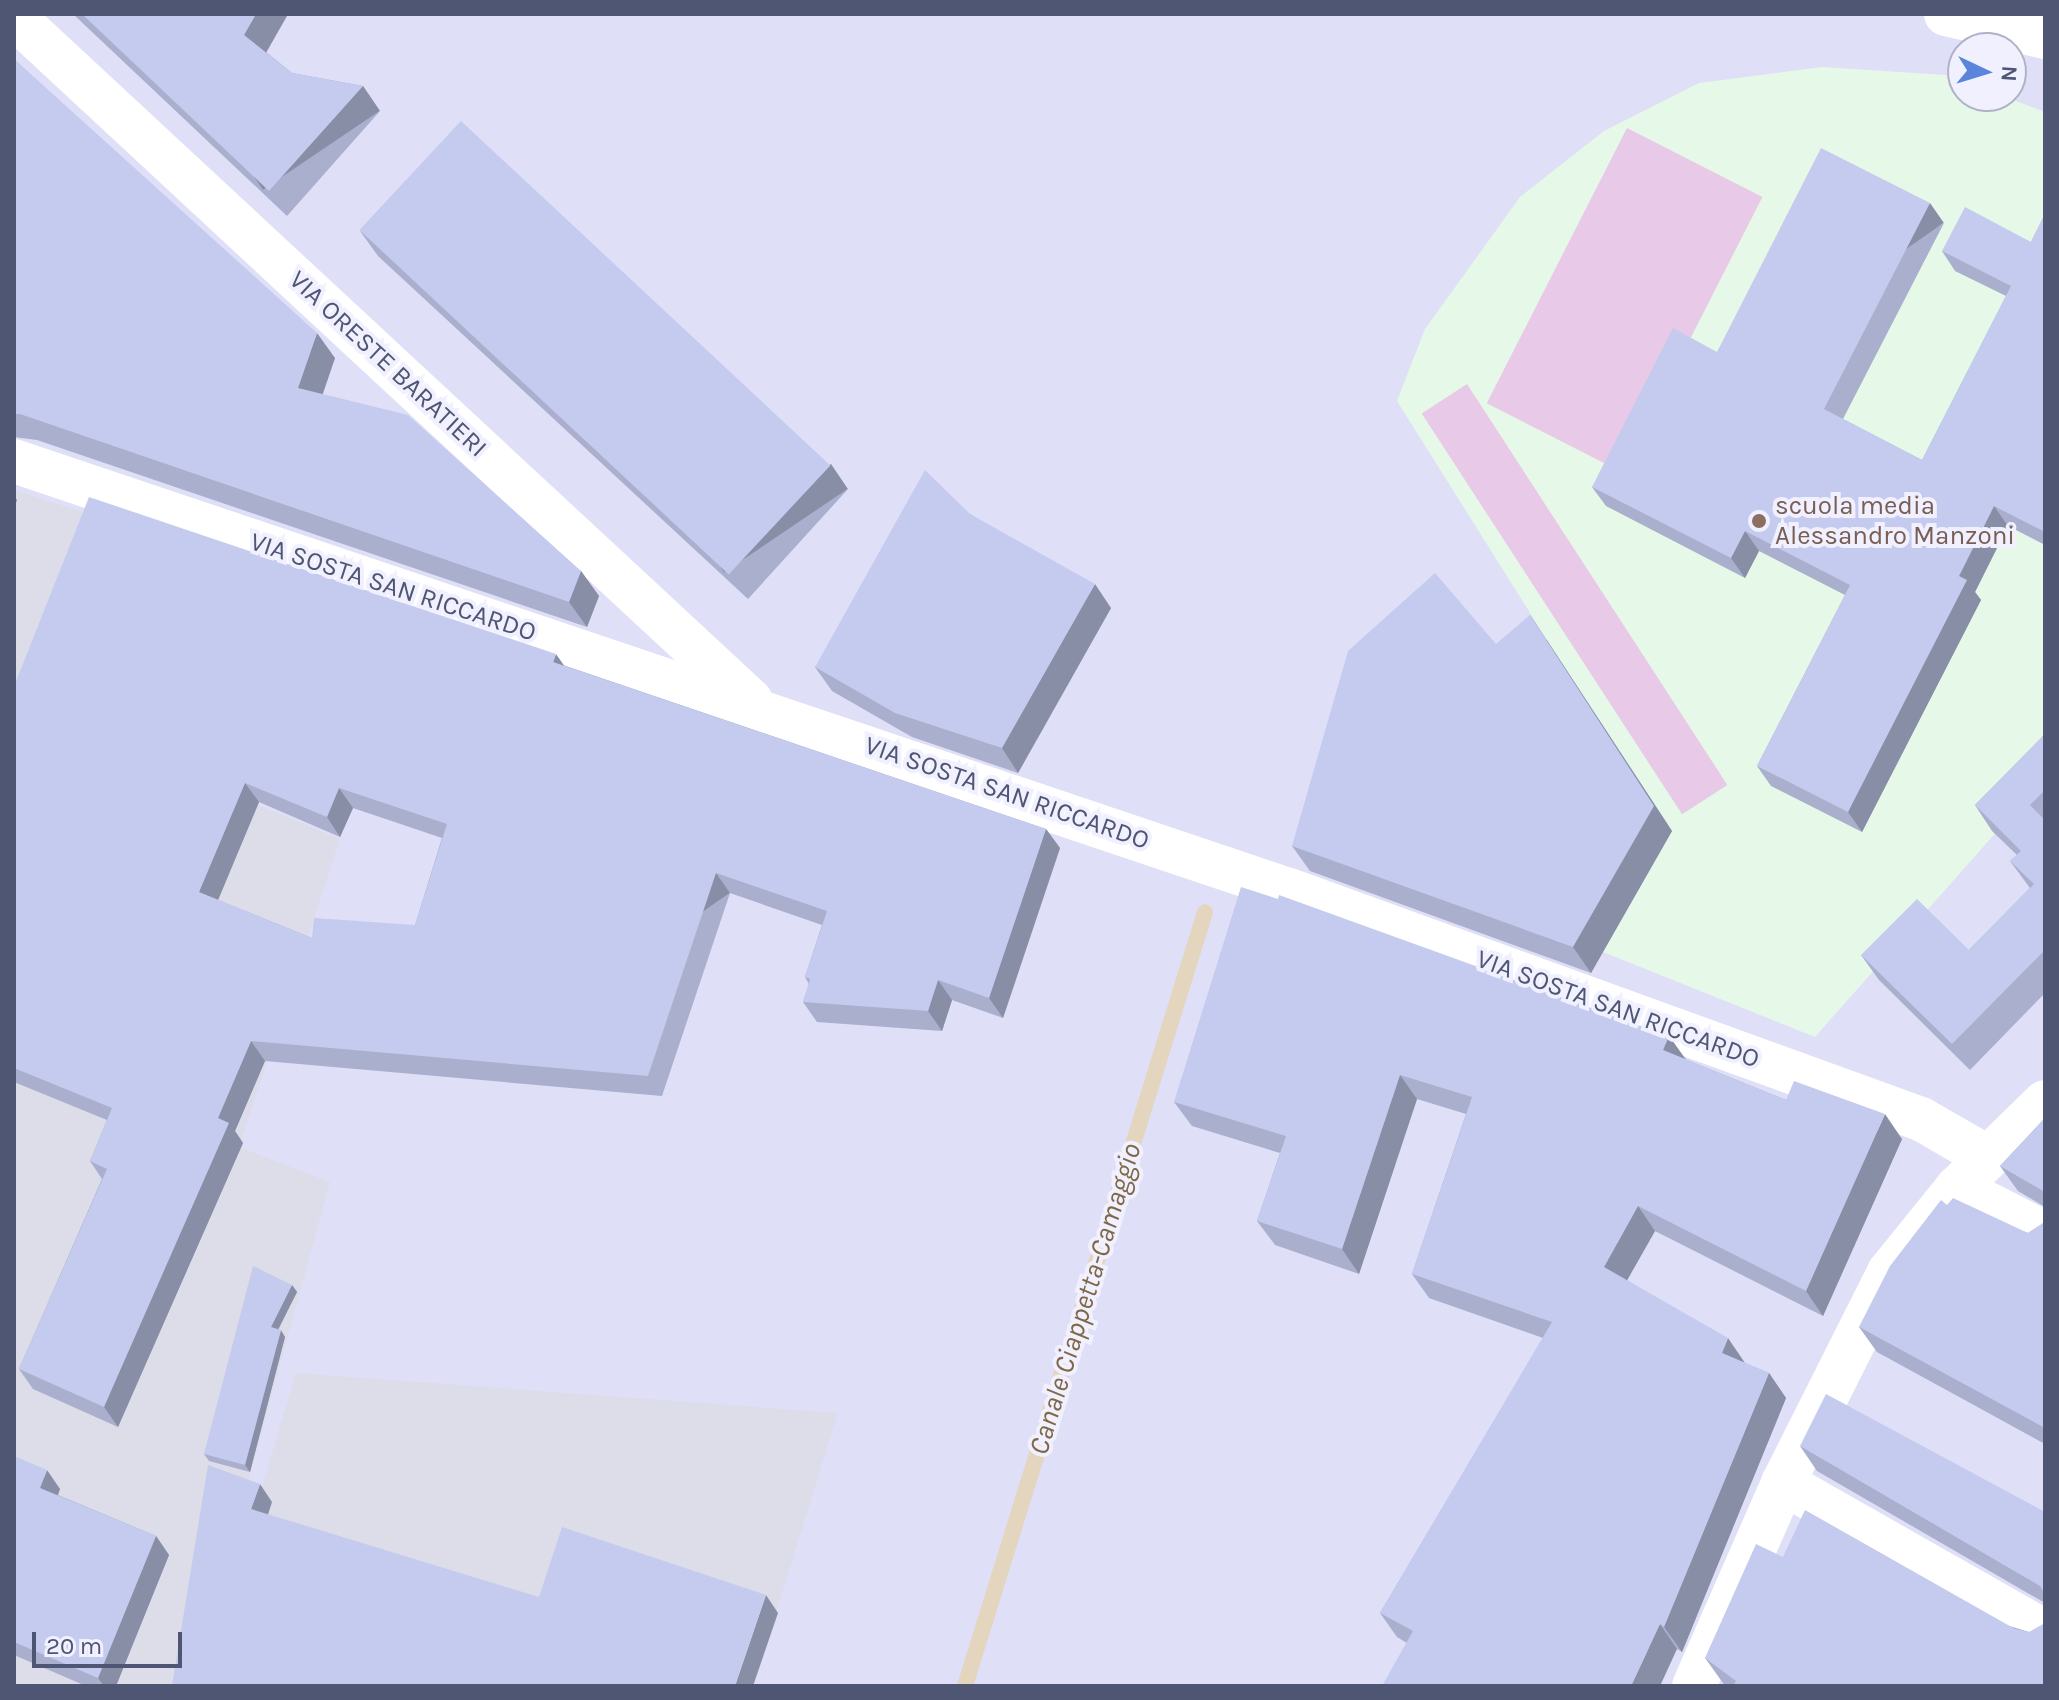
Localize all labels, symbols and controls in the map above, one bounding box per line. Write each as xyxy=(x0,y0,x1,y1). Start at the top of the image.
north arrow xyxy=(1947,32,2027,112)
text: N xyxy=(1995,65,2022,82)
street label: VIA ORESTE BARATIERI xyxy=(283,264,493,464)
place label: scuola media Alessandro Manzoni xyxy=(1775,490,2015,552)
marker: scuola media Alessandro Manzoni xyxy=(1750,512,1768,530)
street label: VIA SOSTA SAN RICCARDO xyxy=(246,526,540,648)
street label: VIA SOSTA SAN RICCARDO xyxy=(861,730,1153,856)
street label: VIA SOSTA SAN RICCARDO xyxy=(1472,943,1764,1075)
water label: Canale Ciappetta-Camaggio xyxy=(1022,1139,1148,1459)
scale bar xyxy=(36,1616,186,1666)
text: 20 m xyxy=(46,1632,102,1660)

